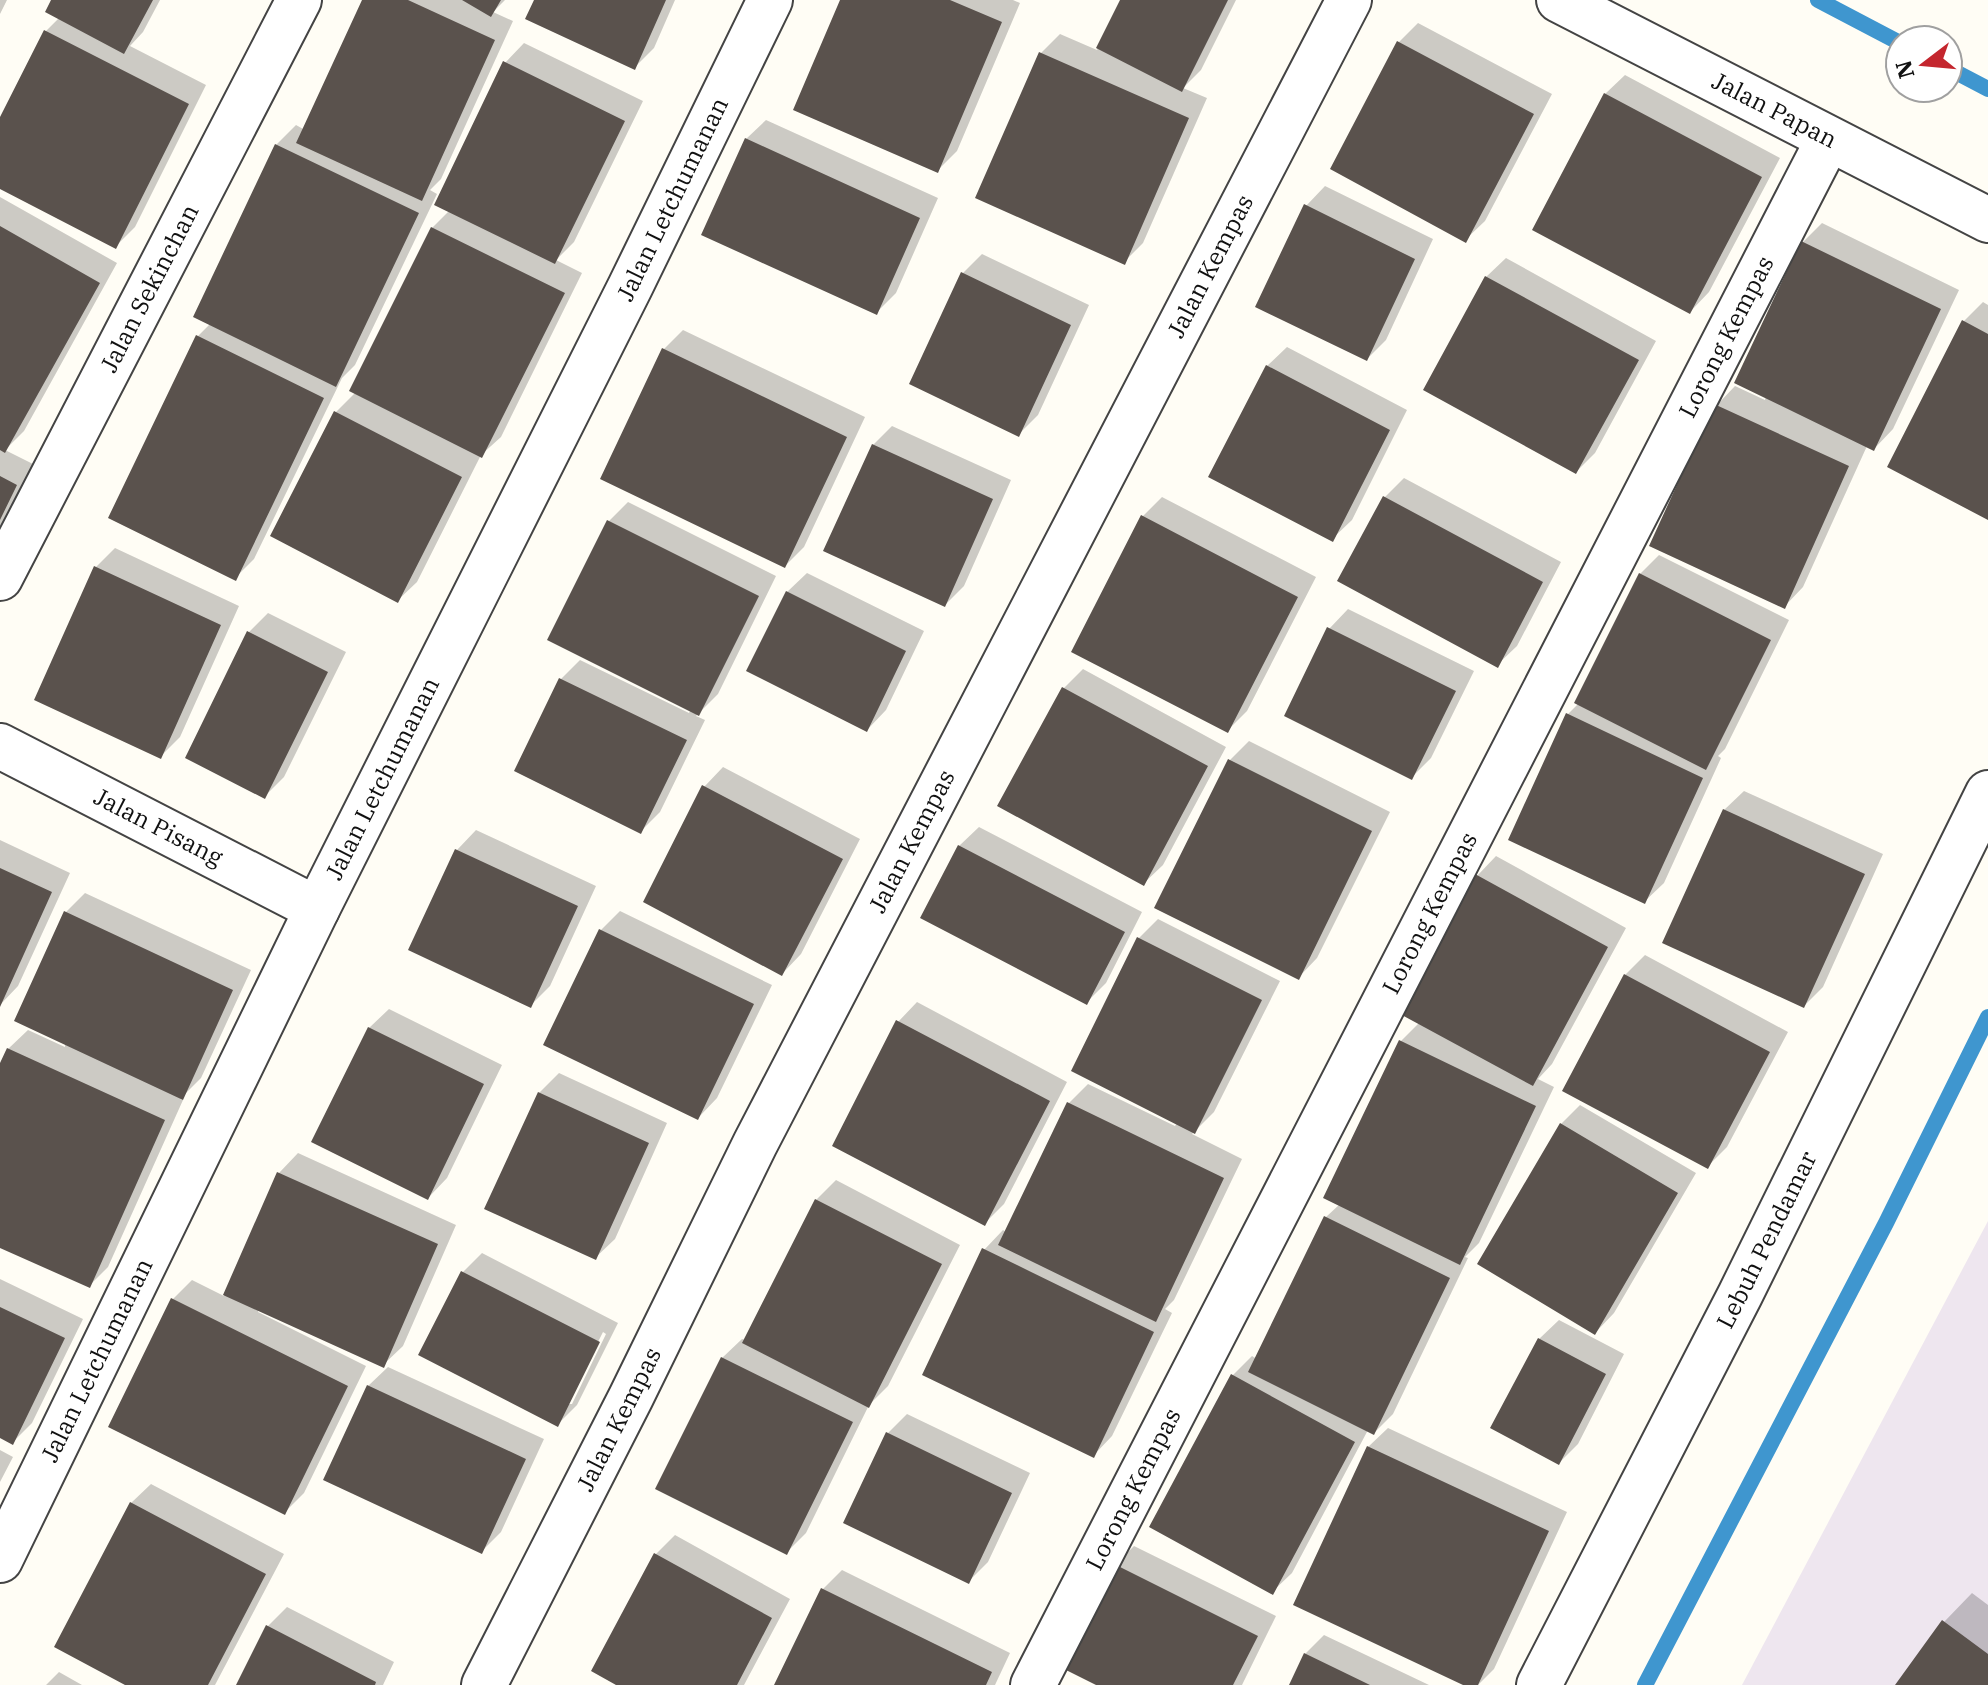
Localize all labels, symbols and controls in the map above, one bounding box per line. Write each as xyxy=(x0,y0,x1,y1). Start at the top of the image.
north arrow xyxy=(1884,24,1964,104)
text: N xyxy=(1888,57,1921,82)
street label: Jalan Papan xyxy=(1707,64,1843,155)
street label: Jalan Letchumanan xyxy=(609,92,735,306)
street label: Jalan Kempas xyxy=(1159,189,1260,343)
street label: Jalan Sekinchan xyxy=(92,198,206,377)
street label: Lorong Kempas xyxy=(1671,250,1781,423)
street label: Jalan Letchumanan xyxy=(317,671,446,885)
street label: Jalan Kempas xyxy=(861,764,962,918)
street label: Jalan Pisang xyxy=(89,780,229,873)
street label: Lorong Kempas xyxy=(1374,826,1484,999)
street label: Lebuh Pendamar xyxy=(1709,1145,1824,1334)
street label: Jalan Letchumanan xyxy=(33,1253,159,1467)
street label: Jalan Kempas xyxy=(569,1342,668,1496)
street label: Lorong Kempas xyxy=(1078,1403,1188,1575)

